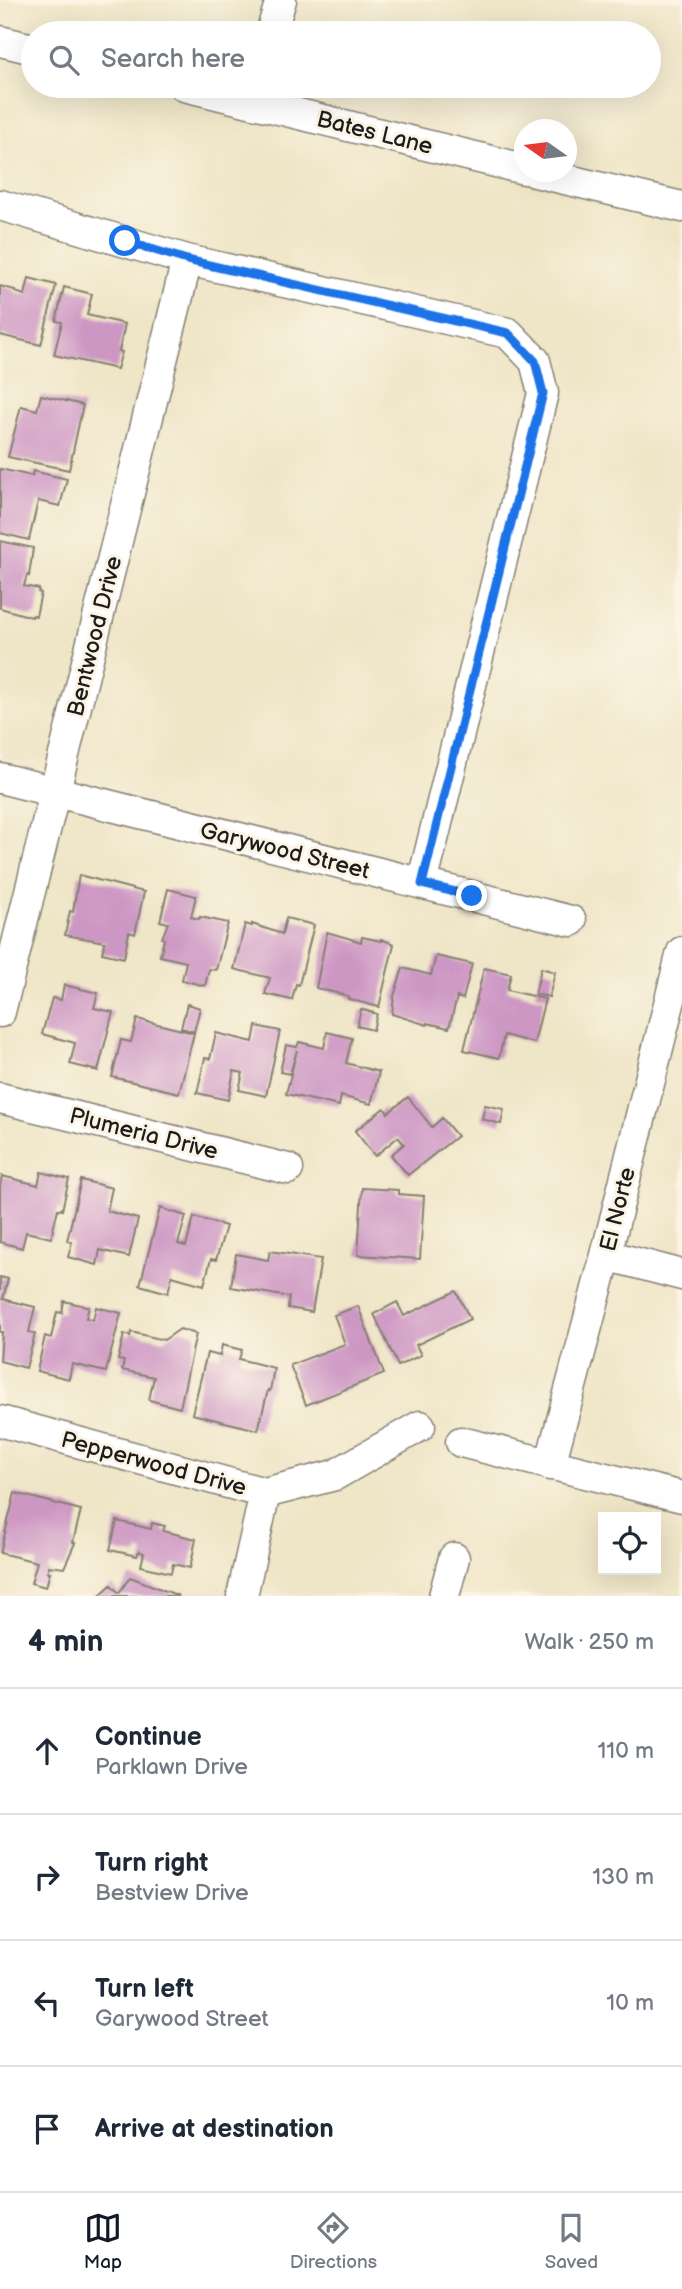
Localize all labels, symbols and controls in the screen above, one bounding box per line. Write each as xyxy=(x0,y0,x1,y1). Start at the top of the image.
search box xyxy=(21,21,661,98)
icon: search xyxy=(45,41,83,79)
text: Search here xyxy=(101,44,245,75)
street label: Bates Lane xyxy=(314,105,436,161)
north arrow xyxy=(514,119,577,182)
route start xyxy=(109,225,140,256)
street label: Bentwood Drive xyxy=(62,553,128,719)
street label: Garywood Street xyxy=(197,816,372,886)
route end xyxy=(456,880,487,911)
street label: Plumeria Drive xyxy=(67,1102,221,1166)
street label: El Norte xyxy=(594,1164,642,1254)
street label: Pepperwood Drive xyxy=(58,1426,249,1502)
map controls xyxy=(598,1512,661,1575)
button: locate xyxy=(598,1512,661,1575)
text: 4 min xyxy=(28,1624,103,1660)
text: Walk · 250 m xyxy=(524,1628,654,1656)
text: Continue xyxy=(95,1722,202,1753)
icon: ahead xyxy=(28,1732,66,1770)
text: 110 m xyxy=(597,1737,654,1765)
text: Parklawn Drive xyxy=(95,1753,248,1781)
text: Turn right xyxy=(95,1848,208,1879)
icon: right xyxy=(28,1858,66,1896)
text: 130 m xyxy=(592,1863,654,1891)
text: Bestview Drive xyxy=(95,1879,249,1907)
text: Turn left xyxy=(95,1974,194,2005)
icon: left xyxy=(28,1984,66,2022)
text: 10 m xyxy=(606,1989,654,2017)
text: Garywood Street xyxy=(95,2005,269,2033)
icon: arrive xyxy=(28,2110,66,2148)
text: Arrive at destination xyxy=(95,2114,334,2145)
tab: Map xyxy=(84,2209,122,2274)
tab: Directions xyxy=(290,2209,377,2274)
tab: Saved xyxy=(545,2209,598,2274)

